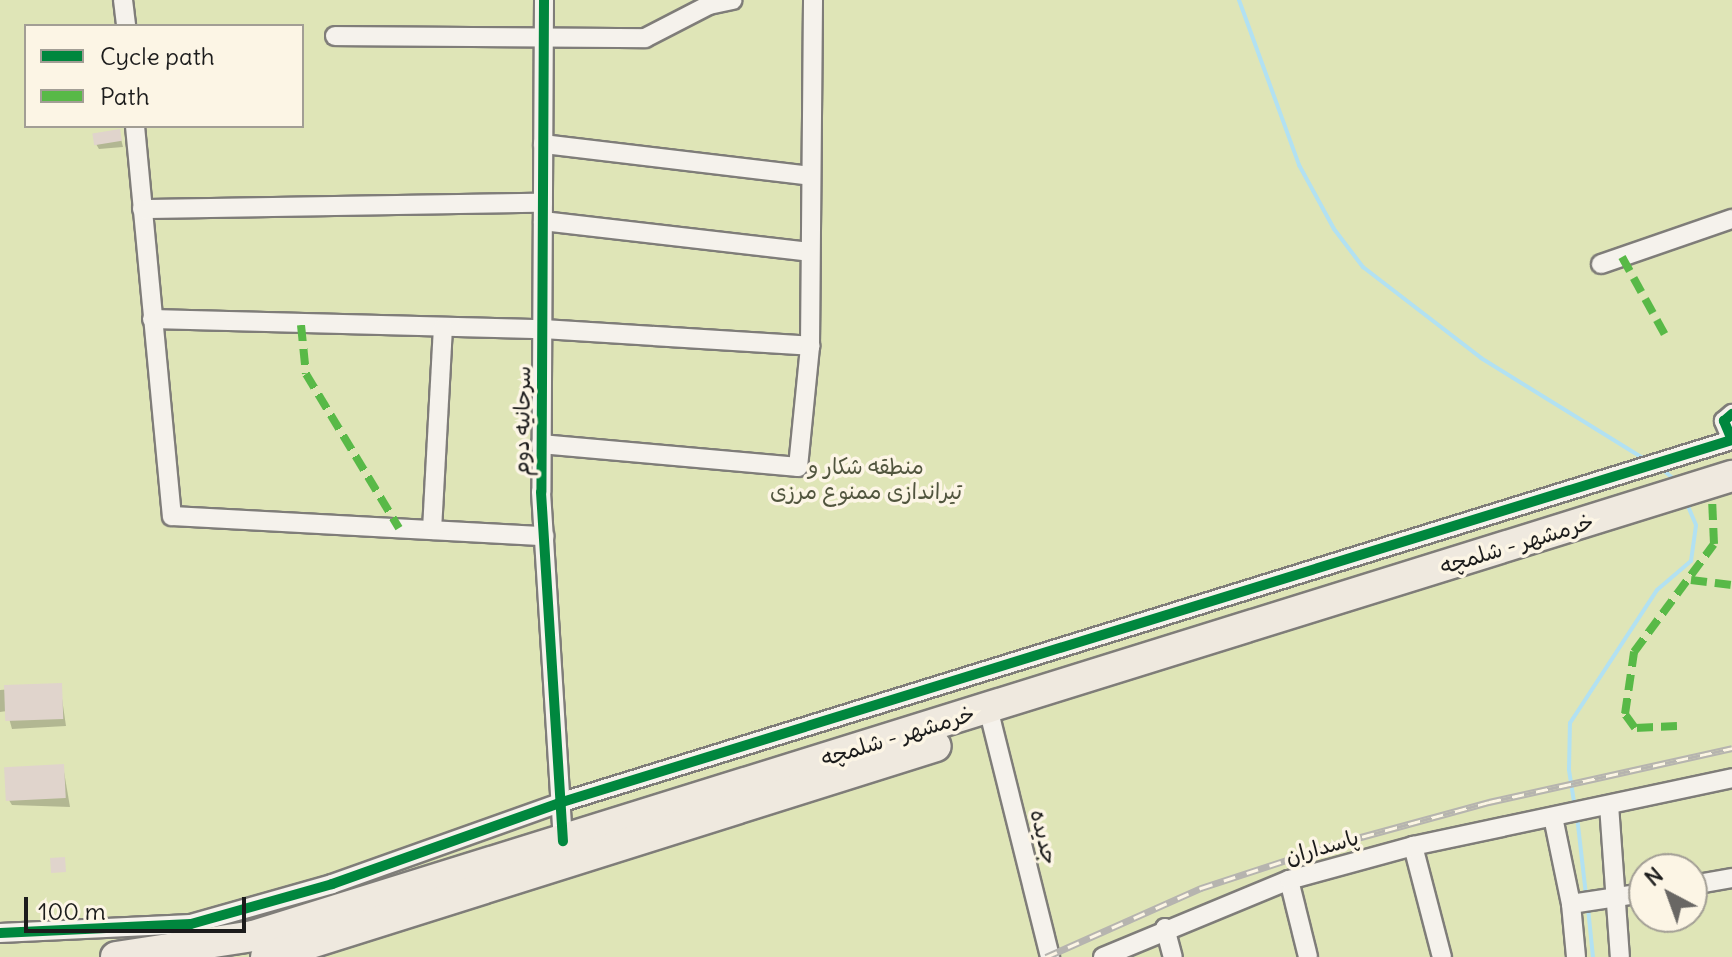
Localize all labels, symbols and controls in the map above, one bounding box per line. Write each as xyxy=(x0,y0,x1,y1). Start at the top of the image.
legend xyxy=(24,24,304,128)
text: Cycle path xyxy=(100,41,215,71)
text: Path xyxy=(100,81,150,111)
street label: سرحانیه دوم xyxy=(508,366,536,476)
park label: منطقه شکار و تیراندازی ممنوع مرزی xyxy=(770,453,962,504)
street label: خرمشهر - شلمچه xyxy=(1437,508,1597,580)
street label: خرمشهر - شلمچه xyxy=(818,700,978,772)
street label: جدیده xyxy=(1024,807,1064,867)
street label: پاسداران xyxy=(1282,824,1362,870)
north arrow xyxy=(1628,853,1708,933)
text: N xyxy=(1639,861,1668,892)
scale bar xyxy=(28,881,250,931)
text: 100 m xyxy=(38,896,106,926)

